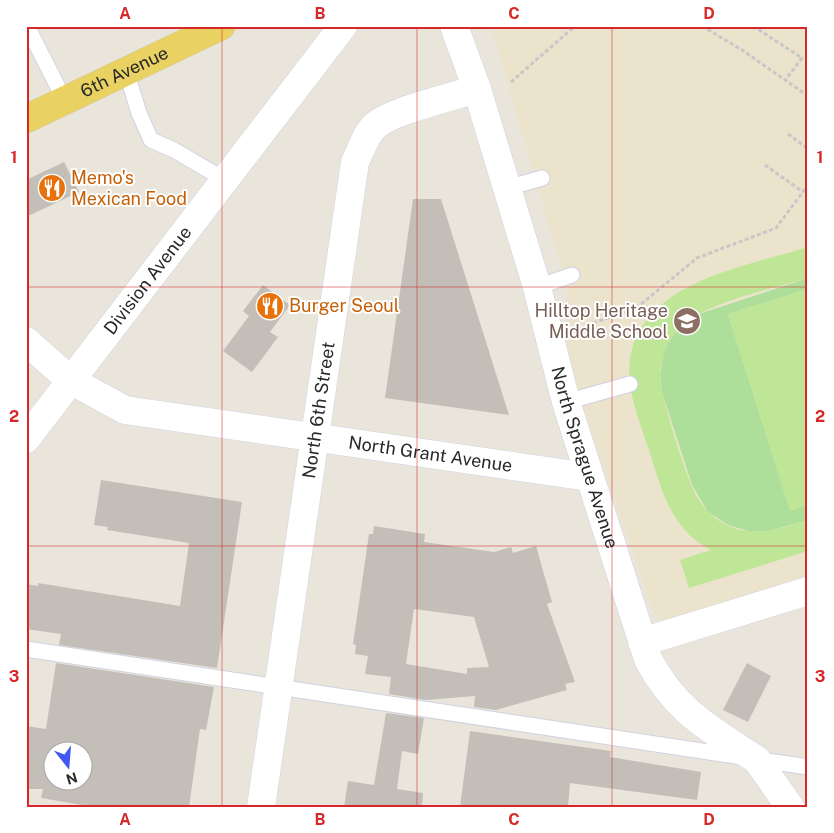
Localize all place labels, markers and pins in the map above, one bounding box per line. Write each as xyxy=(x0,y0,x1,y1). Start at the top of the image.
place label: Memo's Mexican Food xyxy=(71,167,187,209)
restaurant icon: Memo's Mexican Food xyxy=(37,173,67,203)
restaurant icon: Burger Seoul xyxy=(255,291,285,321)
place label: Burger Seoul xyxy=(289,295,399,316)
place label: Hilltop Heritage Middle School xyxy=(534,300,668,342)
school or university icon: Hilltop Heritage Middle School xyxy=(672,306,702,336)

